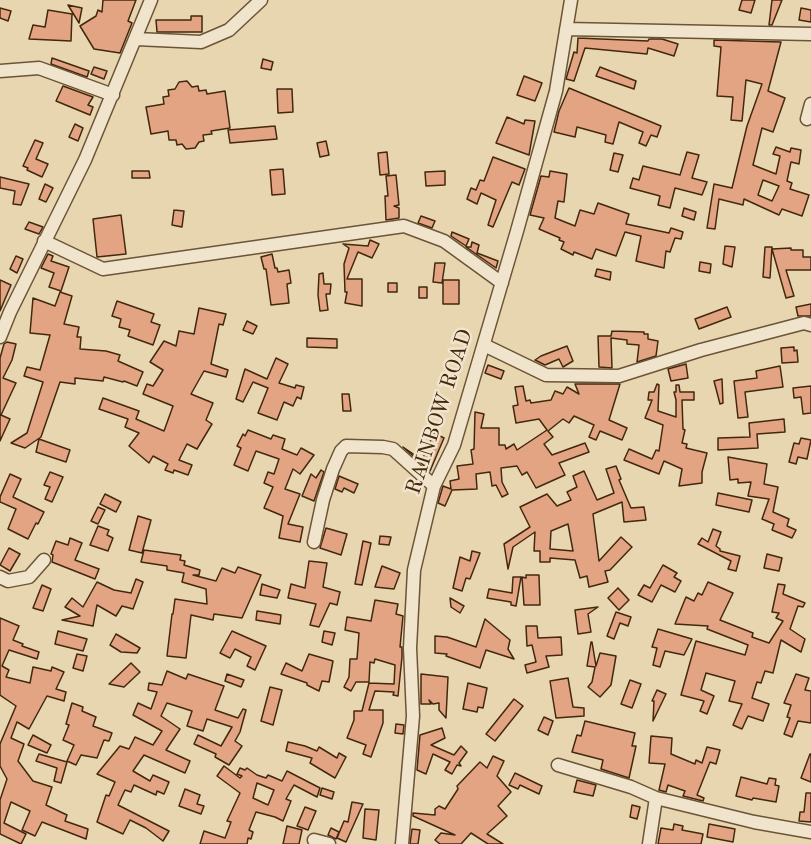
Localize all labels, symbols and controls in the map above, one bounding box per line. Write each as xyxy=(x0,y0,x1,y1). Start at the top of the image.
street label: RAINBOW ROAD xyxy=(401,326,479,498)

